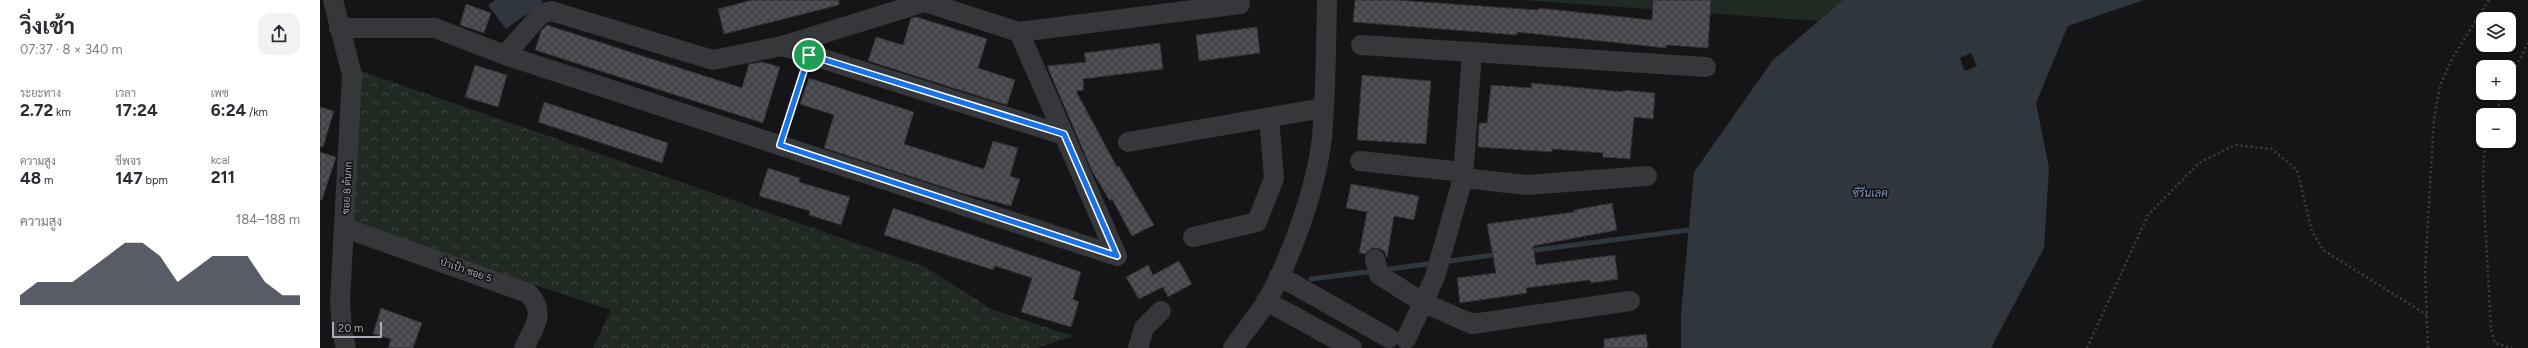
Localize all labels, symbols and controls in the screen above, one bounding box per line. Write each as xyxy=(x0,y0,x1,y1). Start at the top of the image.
map controls xyxy=(2476,12,2516,148)
button: layers xyxy=(2476,12,2516,52)
text: วิ่งเช้า xyxy=(20,13,75,40)
button: share xyxy=(258,13,300,55)
pin xyxy=(792,38,826,72)
text: 07:37 · 8 × 340 m xyxy=(20,42,123,57)
icon: arrive xyxy=(798,44,820,66)
button: + xyxy=(2476,60,2516,100)
text: ระยะทาง xyxy=(20,87,61,100)
text: เวลา xyxy=(115,87,136,100)
text: เพซ xyxy=(211,87,229,100)
text: 2.72 xyxy=(20,100,53,120)
text: 17:24 xyxy=(115,100,158,120)
text: 6:24 xyxy=(211,100,246,120)
text: km xyxy=(53,106,71,119)
text: /km xyxy=(246,106,268,119)
button: − xyxy=(2476,108,2516,148)
text: kcal xyxy=(211,154,230,167)
text: ความสูง xyxy=(20,155,56,168)
text: ชีพจร xyxy=(115,155,141,168)
street label: ซอย 8 ต้นกก xyxy=(339,161,355,215)
text: 211 xyxy=(211,167,235,187)
text: 48 xyxy=(20,168,41,188)
text: 147 xyxy=(115,168,143,188)
text: m xyxy=(41,174,53,187)
text: bpm xyxy=(143,174,168,187)
water label: ซีรีนเลค xyxy=(1852,185,1888,200)
text: 184–188 m xyxy=(236,212,300,227)
text: ความสูง xyxy=(20,214,62,229)
street label: ป่าเป้า ซอย 5 xyxy=(438,255,494,285)
scale bar xyxy=(332,320,382,339)
text: 20 m xyxy=(338,322,363,335)

